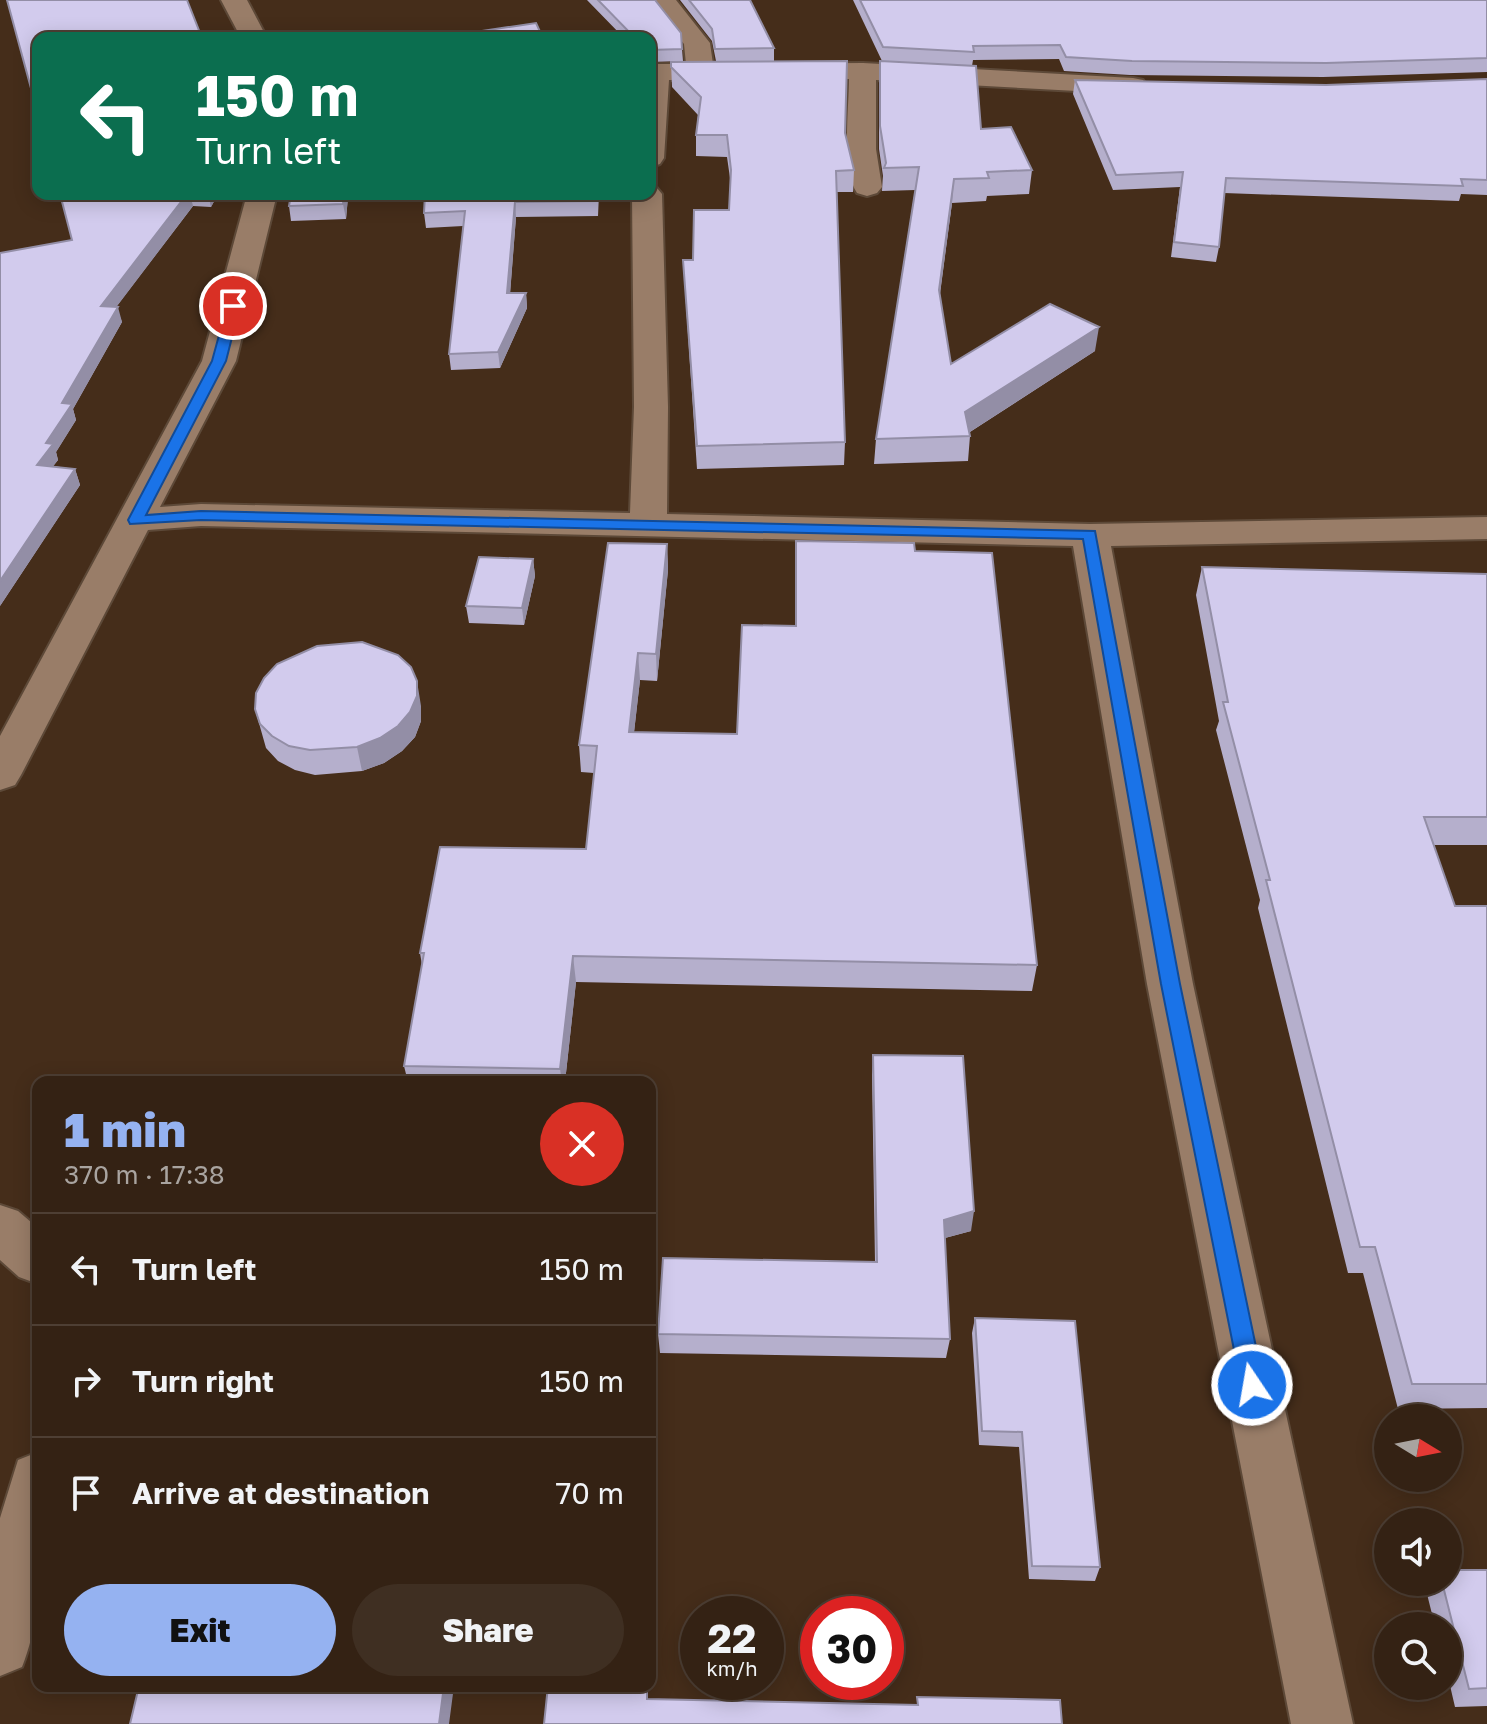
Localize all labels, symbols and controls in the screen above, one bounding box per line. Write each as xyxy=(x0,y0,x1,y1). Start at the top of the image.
text: 150 m xyxy=(196,61,358,128)
icon: left xyxy=(64,64,168,168)
text: Turn left xyxy=(196,129,342,172)
pin xyxy=(199,272,267,340)
icon: arrive xyxy=(211,284,255,328)
text: 1 min xyxy=(64,1100,186,1158)
button: close xyxy=(540,1102,624,1186)
text: 370 m · 17:38 xyxy=(64,1159,225,1190)
icon: left xyxy=(64,1247,108,1291)
text: Turn left xyxy=(132,1251,257,1287)
text: 150 m xyxy=(539,1251,624,1287)
position arrow xyxy=(1210,1343,1294,1427)
icon: right xyxy=(64,1359,108,1403)
text: Turn right xyxy=(132,1363,274,1399)
text: 150 m xyxy=(539,1363,624,1399)
north arrow xyxy=(1374,1404,1462,1492)
map controls xyxy=(1374,1404,1462,1700)
icon: arrive xyxy=(64,1471,108,1515)
text: Arrive at destination xyxy=(132,1475,429,1511)
text: 70 m xyxy=(555,1475,624,1511)
button: sound xyxy=(1374,1508,1462,1596)
button: Exit xyxy=(64,1584,336,1676)
button: Share xyxy=(352,1584,624,1676)
speed limit sign: 30 xyxy=(800,1596,904,1700)
button: search xyxy=(1374,1612,1462,1700)
text: 22 xyxy=(708,1614,756,1662)
text: km/h xyxy=(707,1656,757,1680)

